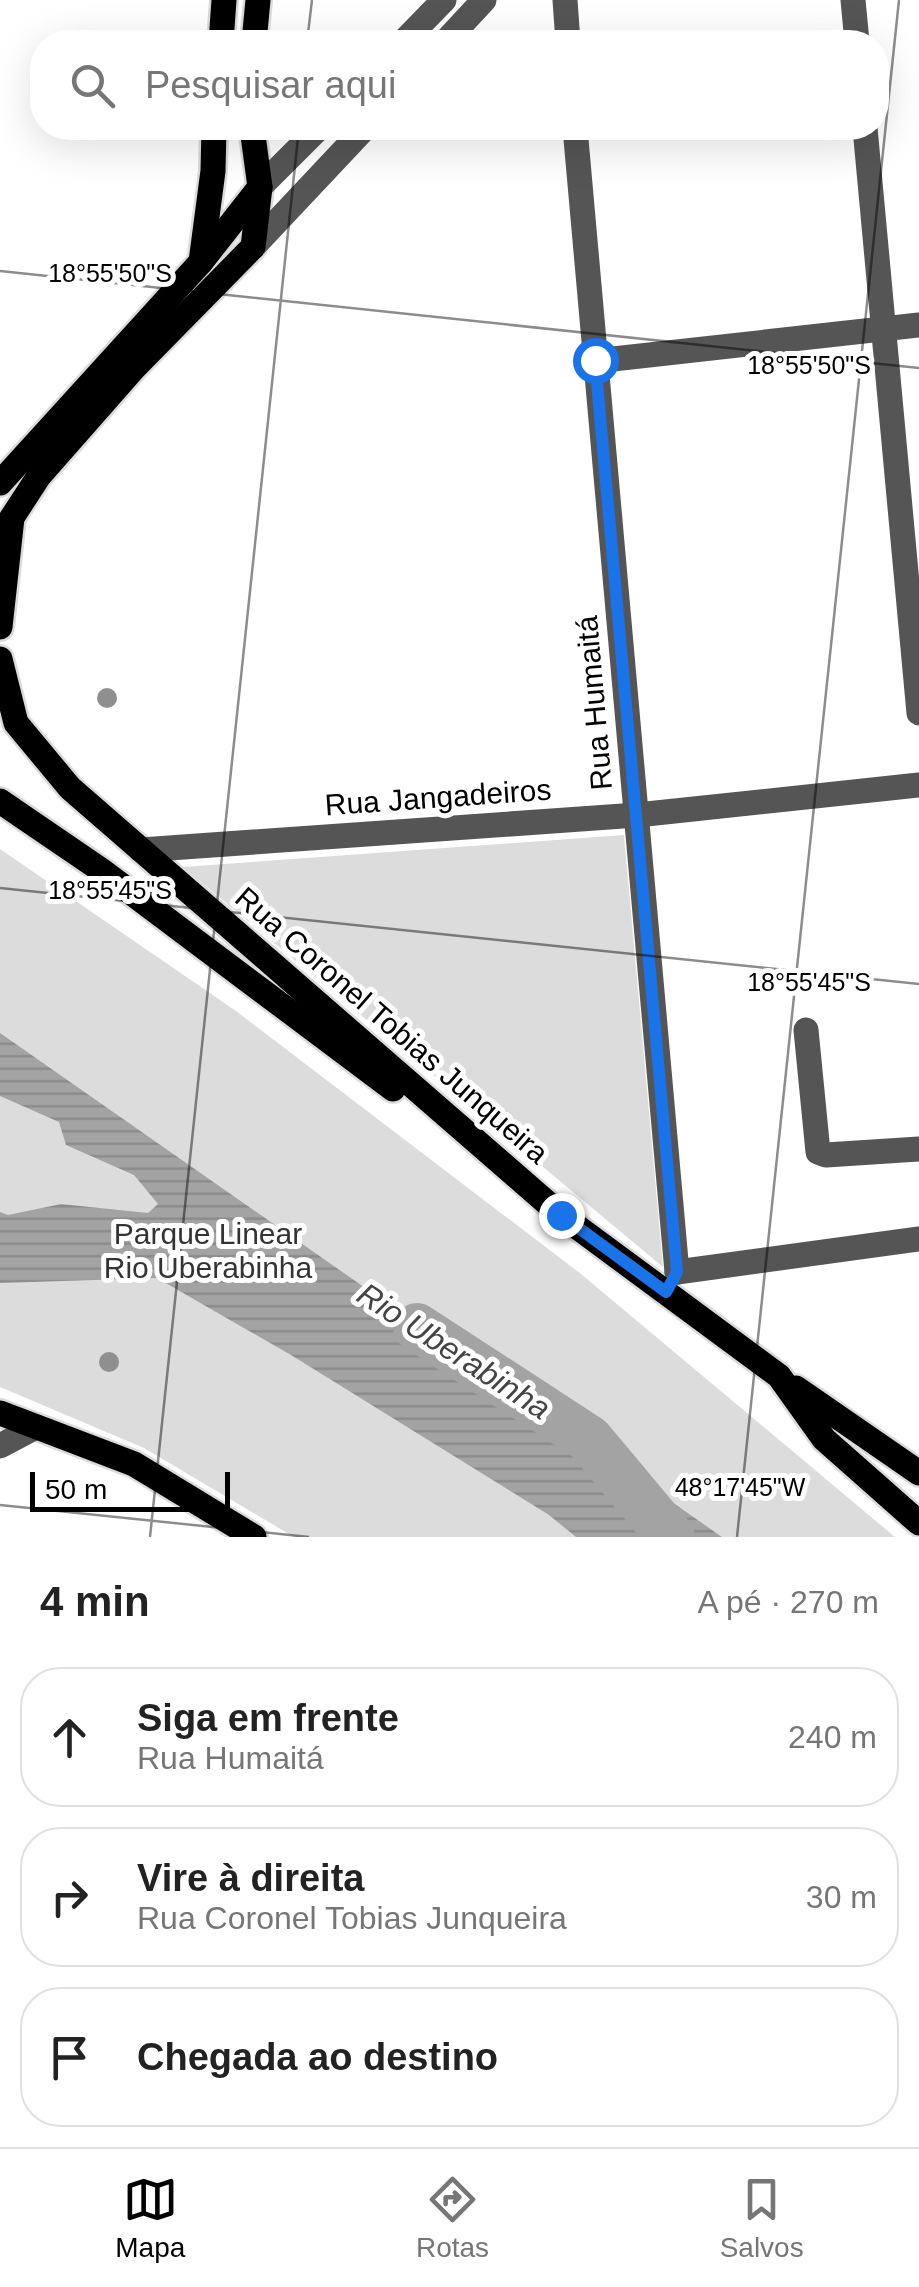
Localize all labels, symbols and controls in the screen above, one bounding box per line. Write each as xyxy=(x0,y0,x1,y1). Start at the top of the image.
search box xyxy=(30,30,889,140)
icon: search xyxy=(65,58,120,113)
text: Pesquisar aqui xyxy=(145,64,396,106)
text: 18°55'50"S xyxy=(48,259,172,287)
route start xyxy=(573,338,619,384)
text: 18°55'50"S xyxy=(747,351,871,379)
street label: Rua Humaitá xyxy=(570,614,618,792)
street label: Rua Jangadeiros xyxy=(324,773,552,821)
text: 18°55'45"S xyxy=(48,876,172,904)
street label: Rua Coronel Tobias Junqueira xyxy=(229,880,555,1170)
text: 18°55'45"S xyxy=(747,968,871,996)
route end xyxy=(539,1193,585,1239)
park label: Parque Linear Rio Uberabinha xyxy=(104,1217,313,1284)
water label: Rio Uberabinha xyxy=(351,1275,557,1427)
scale bar xyxy=(30,1467,230,1512)
text: 48°17'45"W xyxy=(675,1473,806,1501)
text: 50 m xyxy=(45,1474,107,1505)
text: 4 min xyxy=(40,1578,150,1625)
text: A pé · 270 m xyxy=(698,1584,879,1620)
text: Siga em frente xyxy=(137,1697,399,1739)
icon: ahead xyxy=(42,1710,97,1765)
text: 240 m xyxy=(788,1719,877,1755)
text: Rua Humaitá xyxy=(137,1740,324,1776)
text: Vire à direita xyxy=(137,1857,364,1899)
icon: right xyxy=(42,1870,97,1925)
text: 30 m xyxy=(806,1879,877,1915)
text: Rua Coronel Tobias Junqueira xyxy=(137,1900,567,1936)
icon: arrive xyxy=(42,2030,97,2085)
text: Chegada ao destino xyxy=(137,2036,498,2078)
tab: Mapa xyxy=(115,2172,185,2264)
tab: Rotas xyxy=(416,2172,489,2264)
tab: Salvos xyxy=(720,2172,804,2264)

